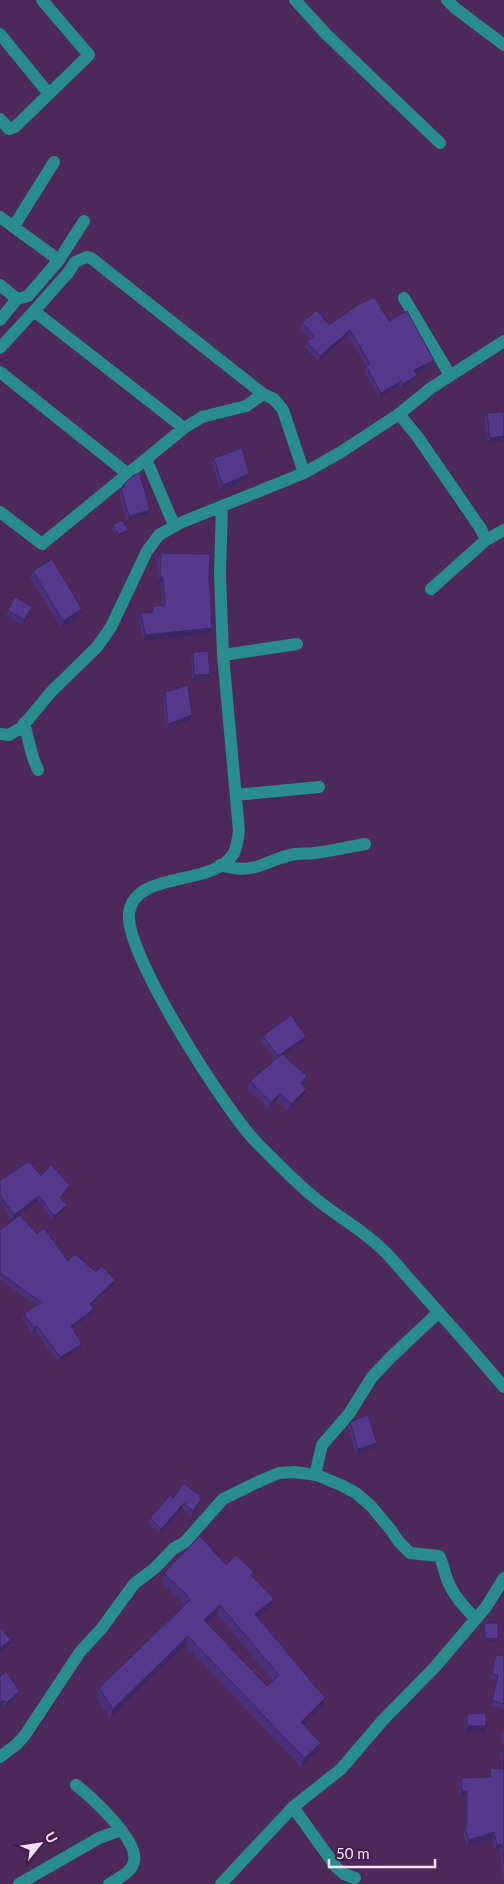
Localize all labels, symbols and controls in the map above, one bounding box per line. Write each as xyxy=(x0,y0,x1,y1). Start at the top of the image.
north arrow xyxy=(15,1819,65,1869)
text: U xyxy=(42,1828,62,1846)
scale bar xyxy=(329,1836,435,1868)
text: 50 m xyxy=(336,1844,370,1862)

